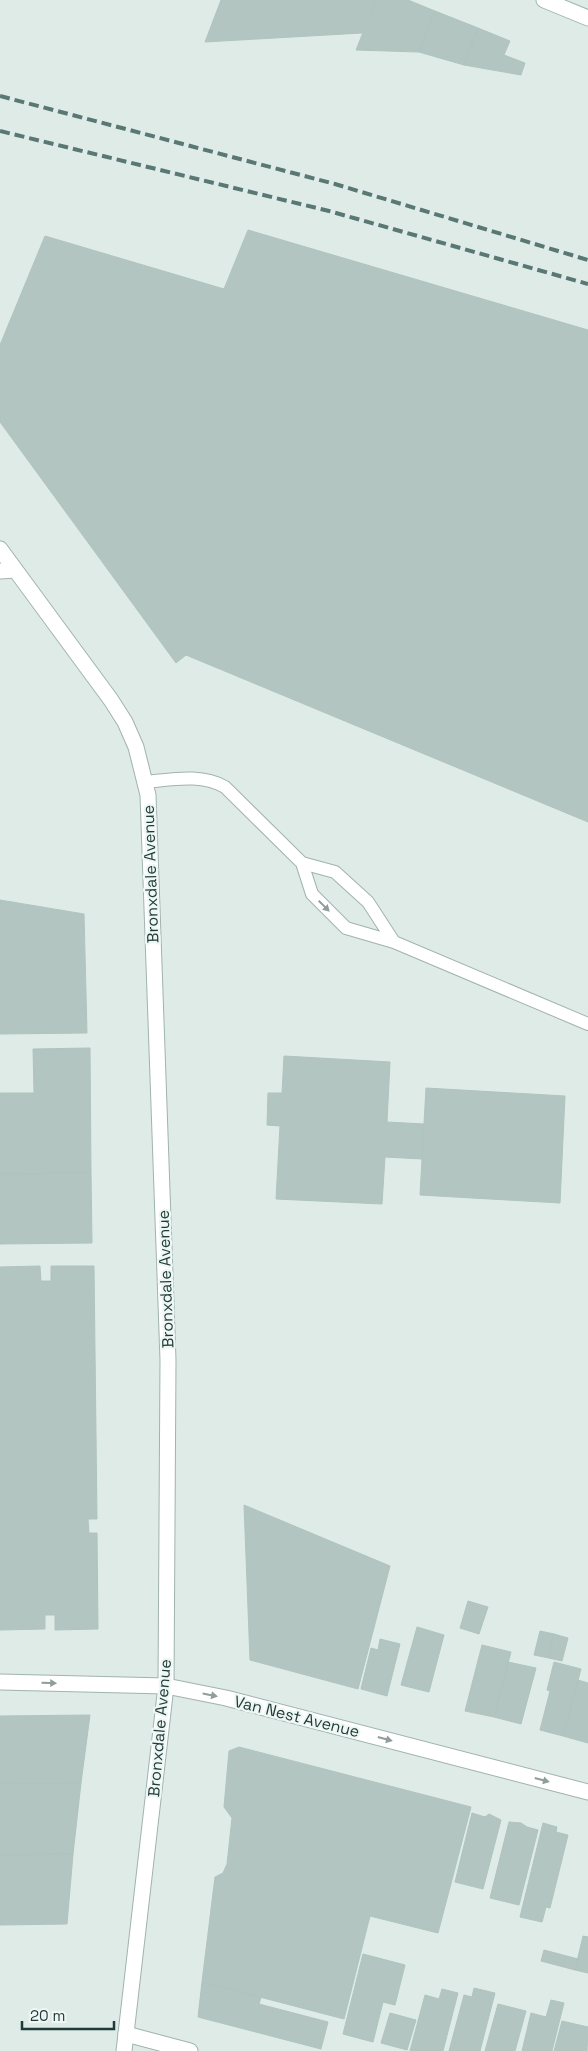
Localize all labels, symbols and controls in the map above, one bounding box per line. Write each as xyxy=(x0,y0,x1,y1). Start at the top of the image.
street label: Bronxdale Avenue xyxy=(138,805,163,943)
one-way arrow xyxy=(317,899,329,911)
street label: Bronxdale Avenue xyxy=(153,1210,178,1348)
street label: Bronxdale Avenue xyxy=(143,1658,176,1798)
one-way arrow xyxy=(41,1680,57,1688)
one-way arrow xyxy=(203,1691,219,1699)
street label: Van Nest Avenue xyxy=(232,1691,362,1742)
one-way arrow xyxy=(377,1735,392,1743)
one-way arrow xyxy=(534,1776,550,1784)
scale bar xyxy=(22,1998,115,2030)
text: 20 m xyxy=(30,2006,65,2025)

